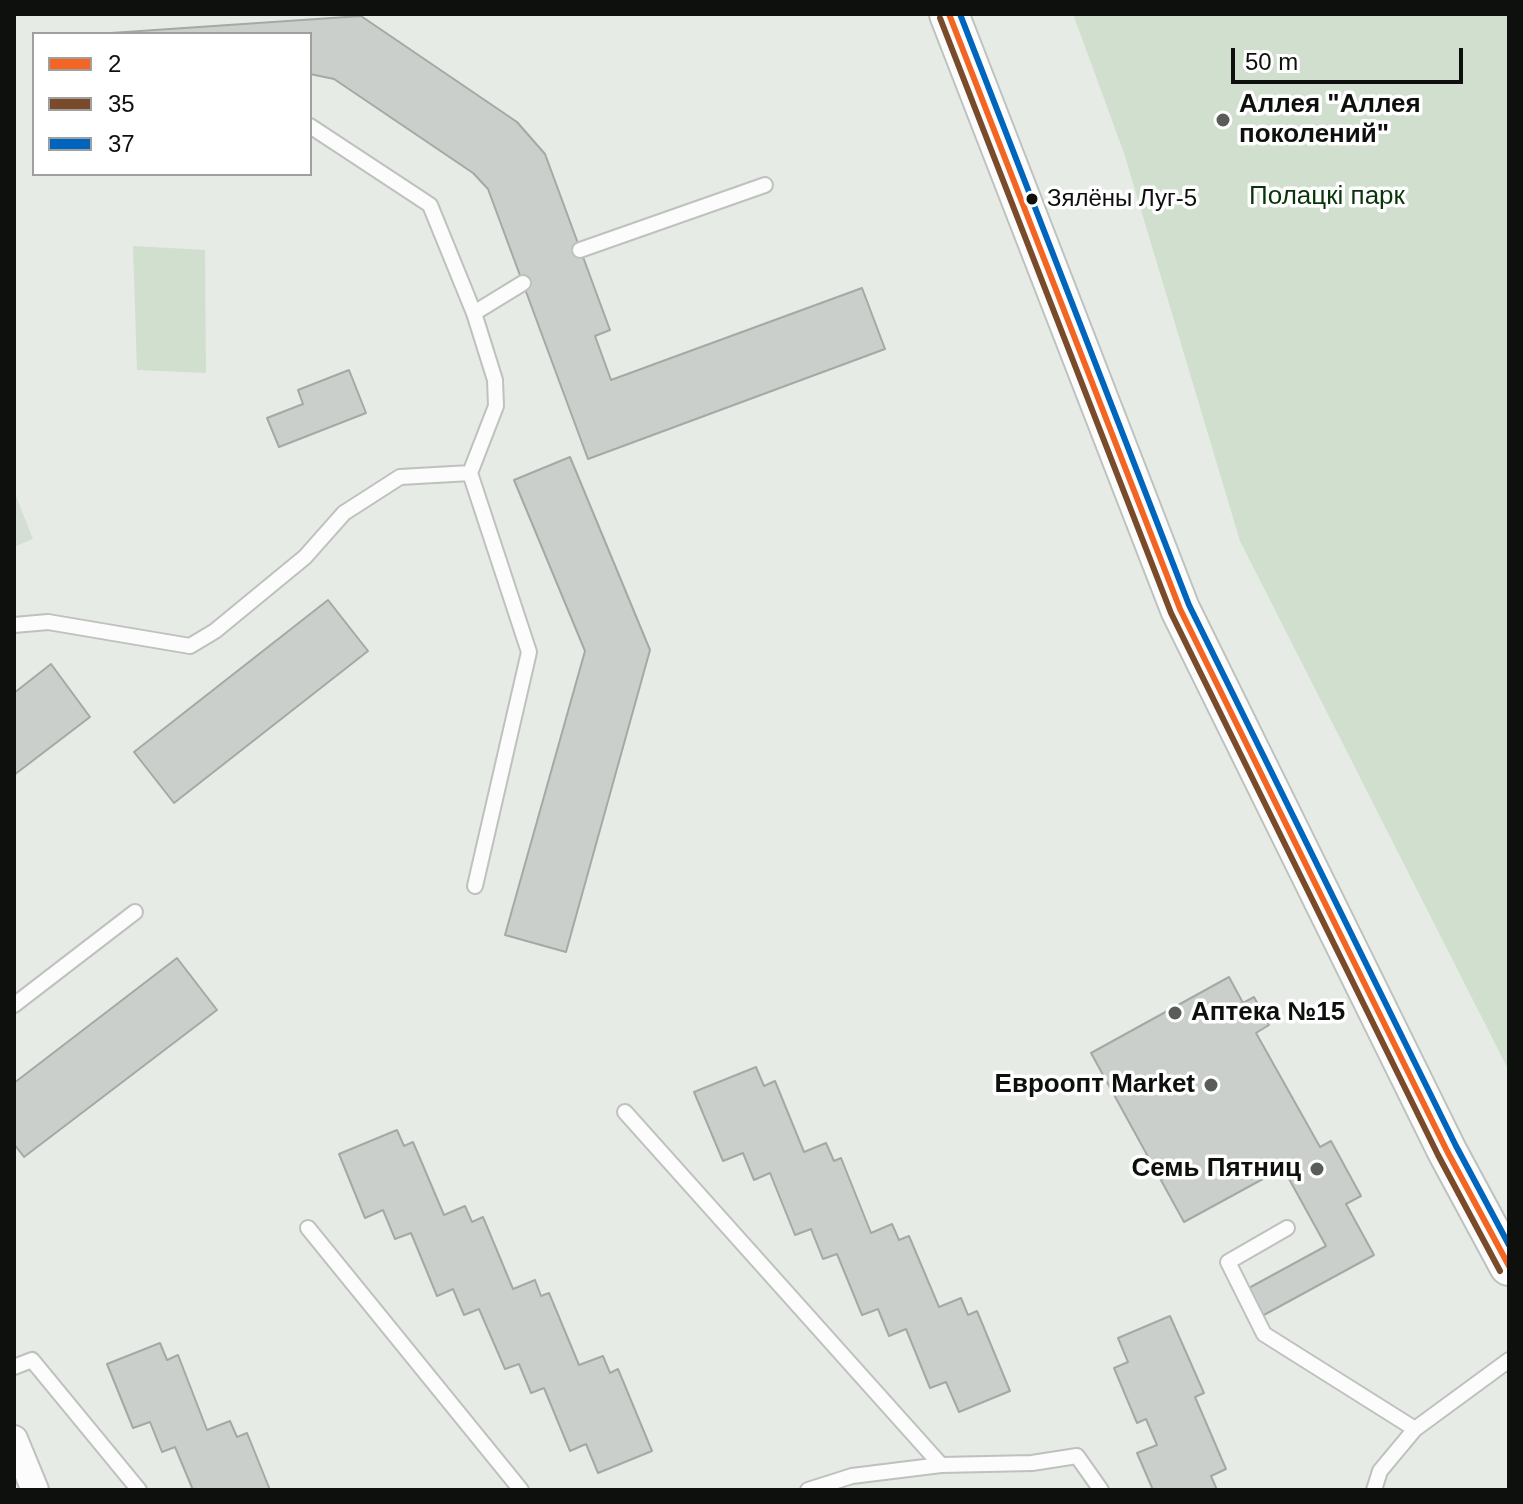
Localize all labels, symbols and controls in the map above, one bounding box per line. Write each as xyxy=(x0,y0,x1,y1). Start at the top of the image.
legend xyxy=(32,32,312,176)
scale bar xyxy=(1235,32,1467,82)
text: 50 m xyxy=(1245,48,1298,75)
text: 2 xyxy=(108,50,121,77)
place label: Аллея "Аллея поколений" xyxy=(1239,89,1421,150)
text: 35 xyxy=(108,90,135,117)
marker: Аллея "Аллея поколений" xyxy=(1214,111,1232,129)
text: 37 xyxy=(108,130,135,157)
park label: Полацкі парк xyxy=(1249,181,1405,213)
place label: Зялёны Луг-5 xyxy=(1047,185,1197,213)
marker: Зялёны Луг-5 xyxy=(1024,191,1040,207)
place label: Аптека №15 xyxy=(1191,997,1345,1029)
marker: Аптека №15 xyxy=(1166,1004,1184,1022)
place label: Евроопт Market xyxy=(995,1069,1195,1101)
marker: Евроопт Market xyxy=(1202,1076,1220,1094)
place label: Семь Пятниц xyxy=(1131,1153,1301,1185)
marker: Семь Пятниц xyxy=(1308,1160,1326,1178)

